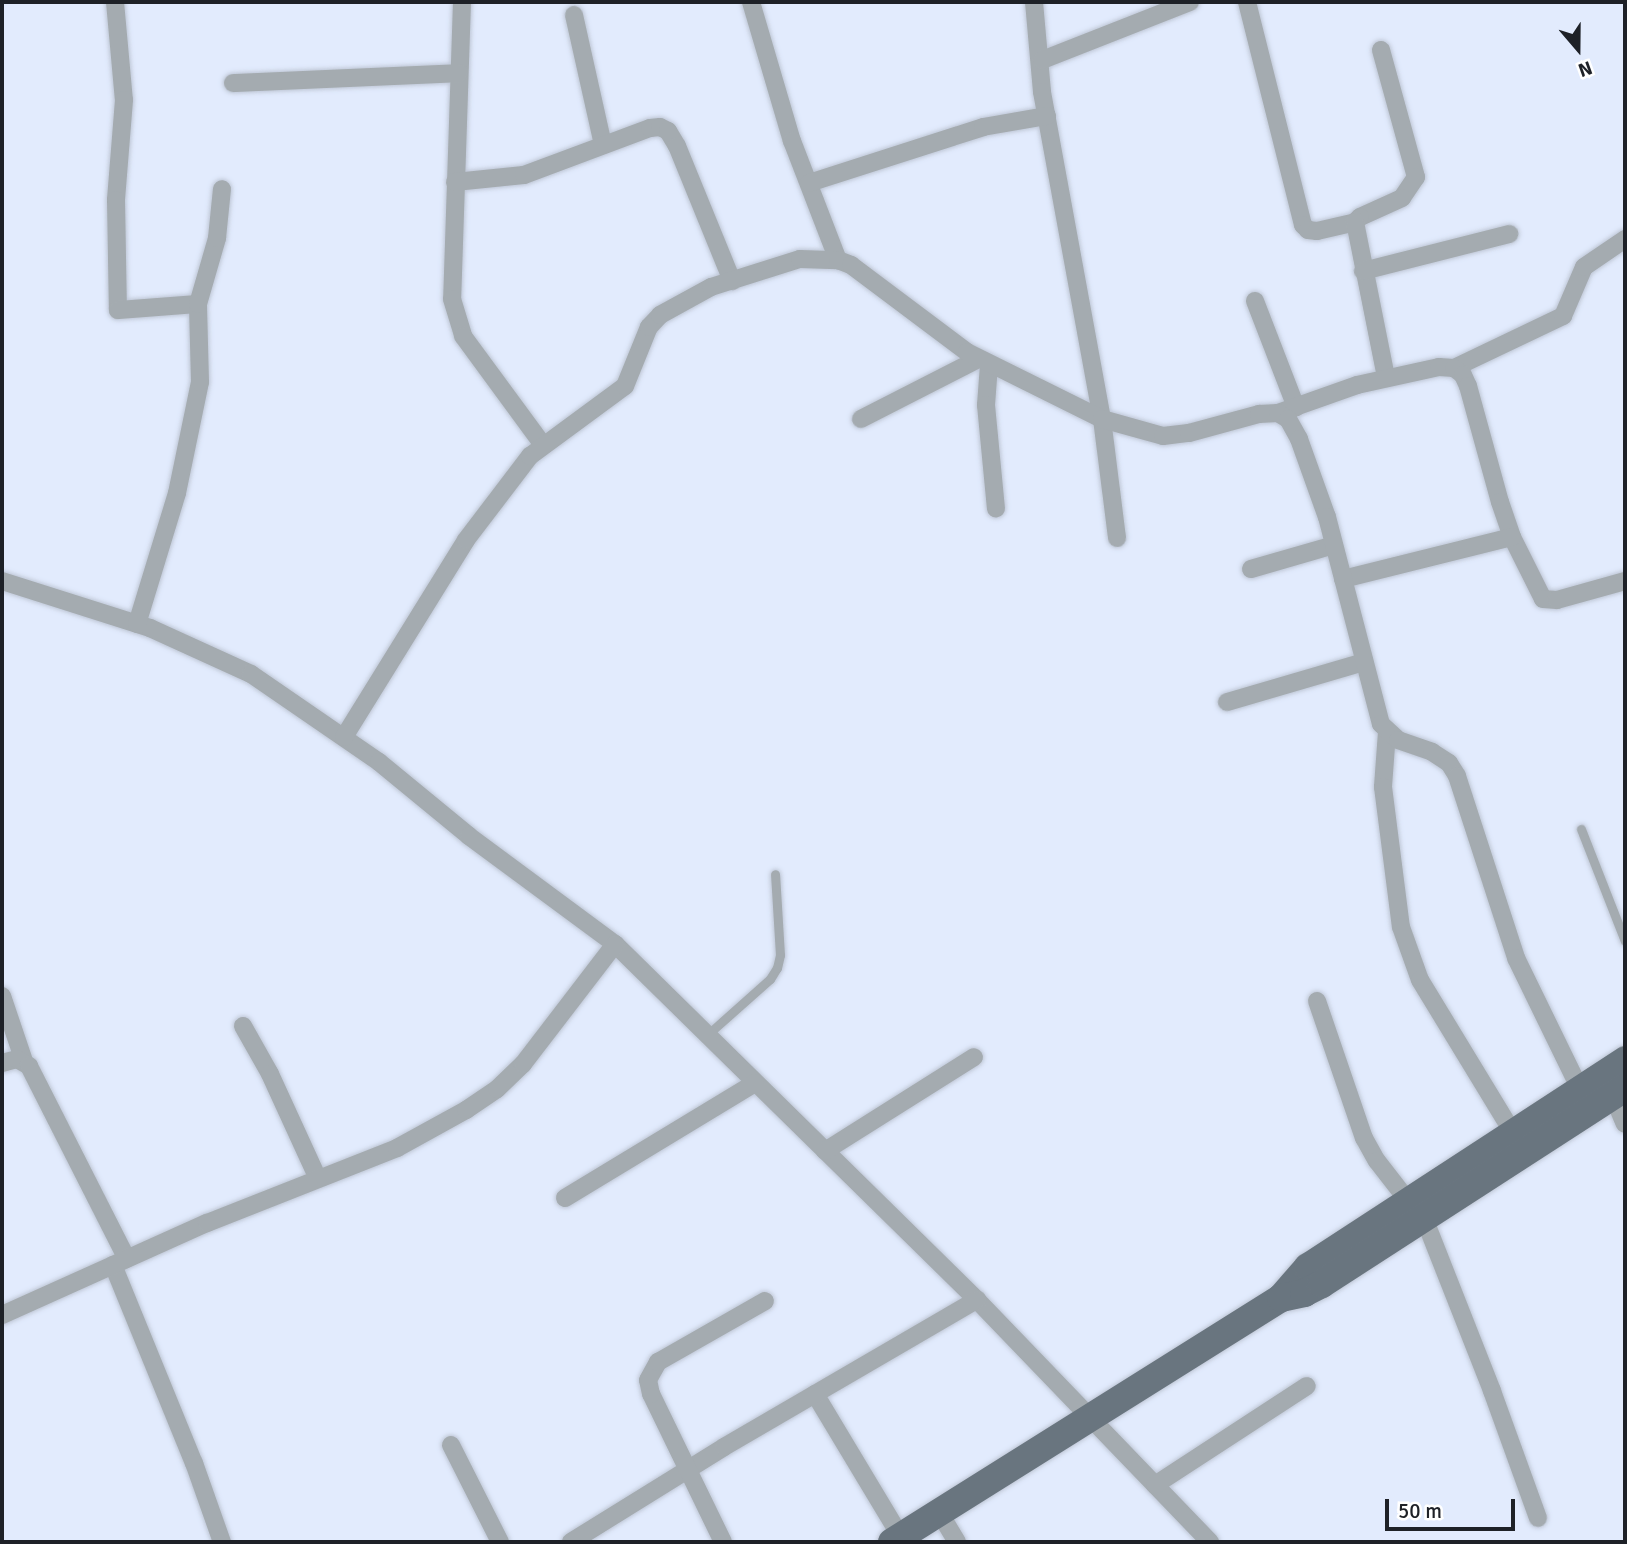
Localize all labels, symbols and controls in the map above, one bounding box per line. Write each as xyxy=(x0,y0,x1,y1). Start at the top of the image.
north arrow xyxy=(1543,14,1613,84)
text: N xyxy=(1575,55,1595,82)
scale bar xyxy=(1389,1484,1518,1528)
text: 50 m xyxy=(1398,1498,1442,1524)

